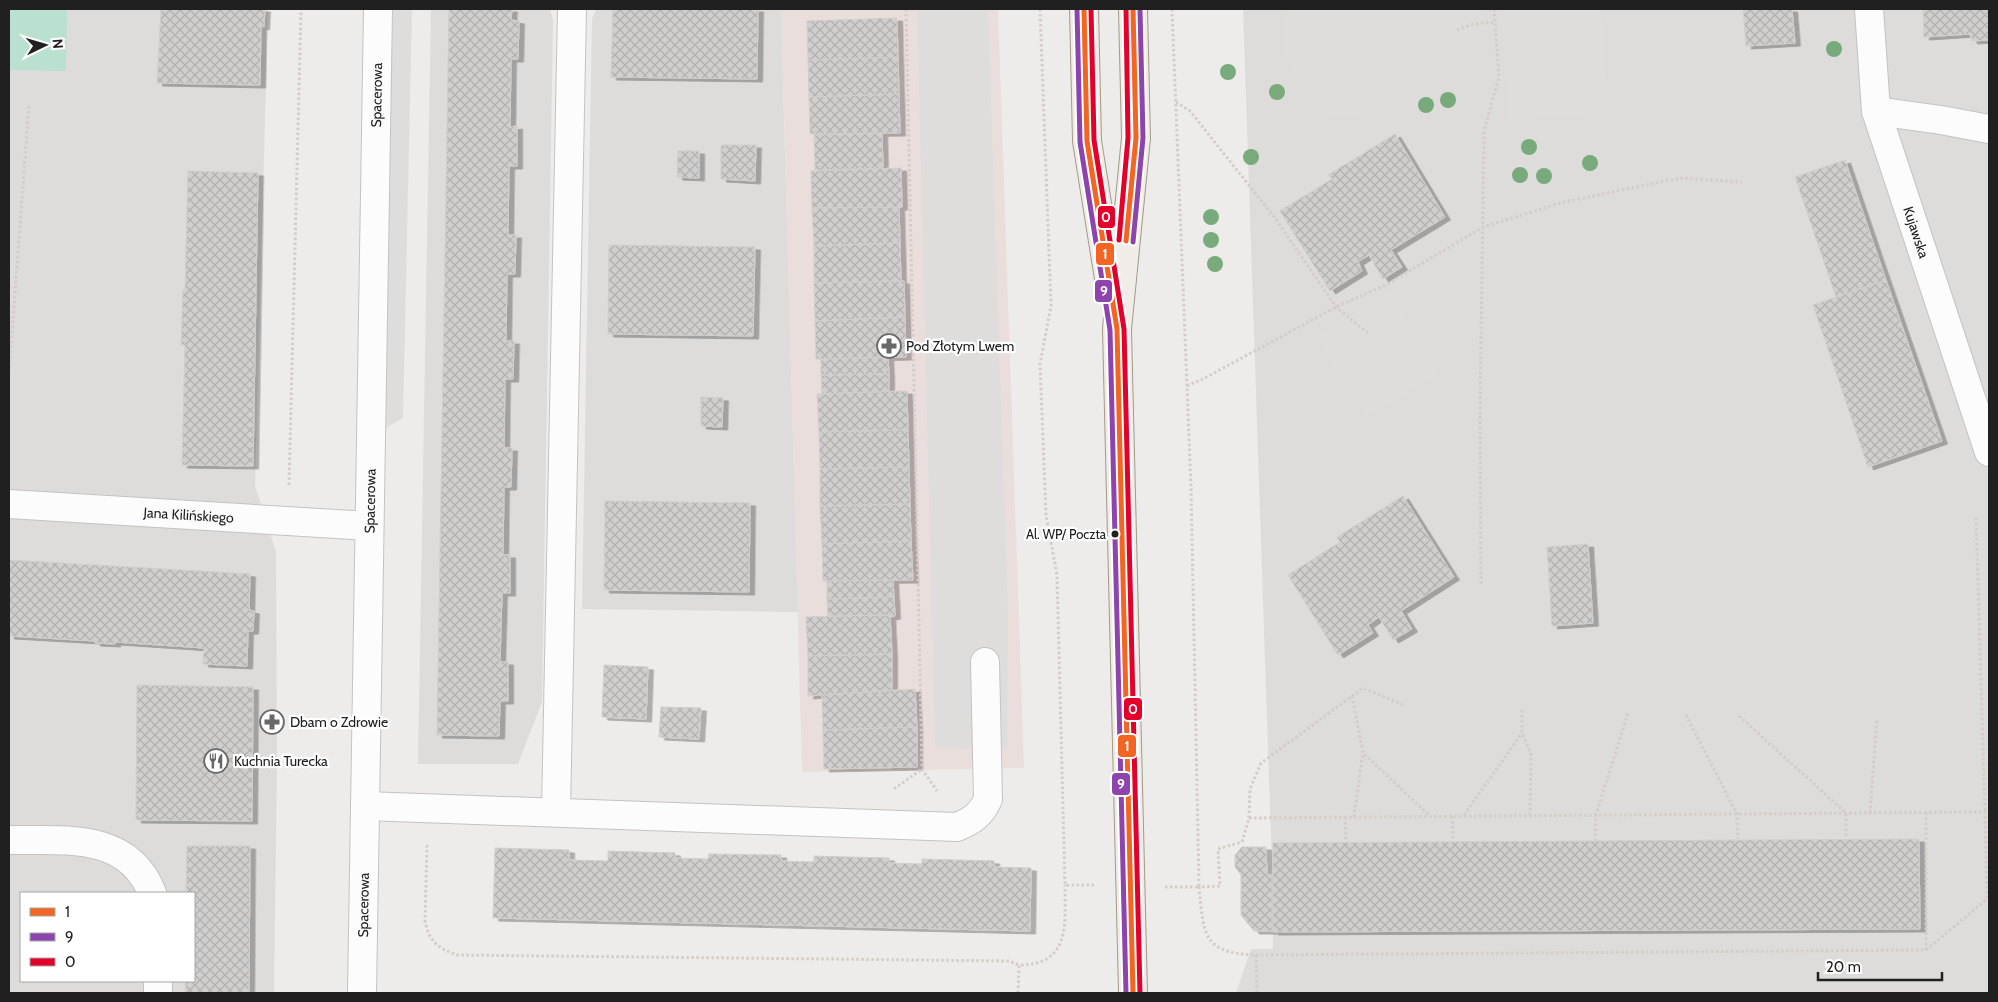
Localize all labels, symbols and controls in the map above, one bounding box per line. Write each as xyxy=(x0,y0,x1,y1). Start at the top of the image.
north arrow xyxy=(20,20,70,70)
text: N xyxy=(49,38,67,50)
street label: Spacerowa xyxy=(367,62,386,128)
street label: Kujawska xyxy=(1899,204,1933,261)
line badge: 0 xyxy=(1097,205,1116,229)
text: 0 xyxy=(1101,208,1111,226)
line badge: 1 xyxy=(1095,242,1115,266)
text: 1 xyxy=(1102,245,1108,263)
line badge: 9 xyxy=(1094,279,1113,303)
text: 9 xyxy=(1100,282,1108,300)
pharmacy icon: Pod Złotym Lwem xyxy=(876,333,902,359)
place label: Pod Złotym Lwem xyxy=(906,337,1014,355)
street label: Spacerowa xyxy=(360,468,380,534)
street label: Jana Kilińskiego xyxy=(142,503,234,527)
place label: Al. WP/ Poczta xyxy=(1026,526,1107,542)
marker: Al. WP/ Poczta xyxy=(1110,529,1120,539)
line badge: 0 xyxy=(1123,697,1143,721)
text: 0 xyxy=(1128,700,1138,718)
pharmacy icon: Dbam o Zdrowie xyxy=(259,709,285,735)
place label: Dbam o Zdrowie xyxy=(290,713,388,731)
line badge: 1 xyxy=(1117,734,1137,758)
text: 1 xyxy=(1124,737,1130,755)
restaurant icon: Kuchnia Turecka xyxy=(203,748,229,774)
place label: Kuchnia Turecka xyxy=(234,752,328,770)
line badge: 9 xyxy=(1111,772,1131,796)
text: 9 xyxy=(1117,775,1125,793)
street label: Spacerowa xyxy=(354,872,373,938)
legend xyxy=(20,892,195,982)
text: 1 xyxy=(65,903,70,921)
text: 9 xyxy=(65,928,74,946)
scale bar xyxy=(1818,950,1942,982)
text: 0 xyxy=(65,953,75,971)
text: 20 m xyxy=(1826,958,1861,976)

